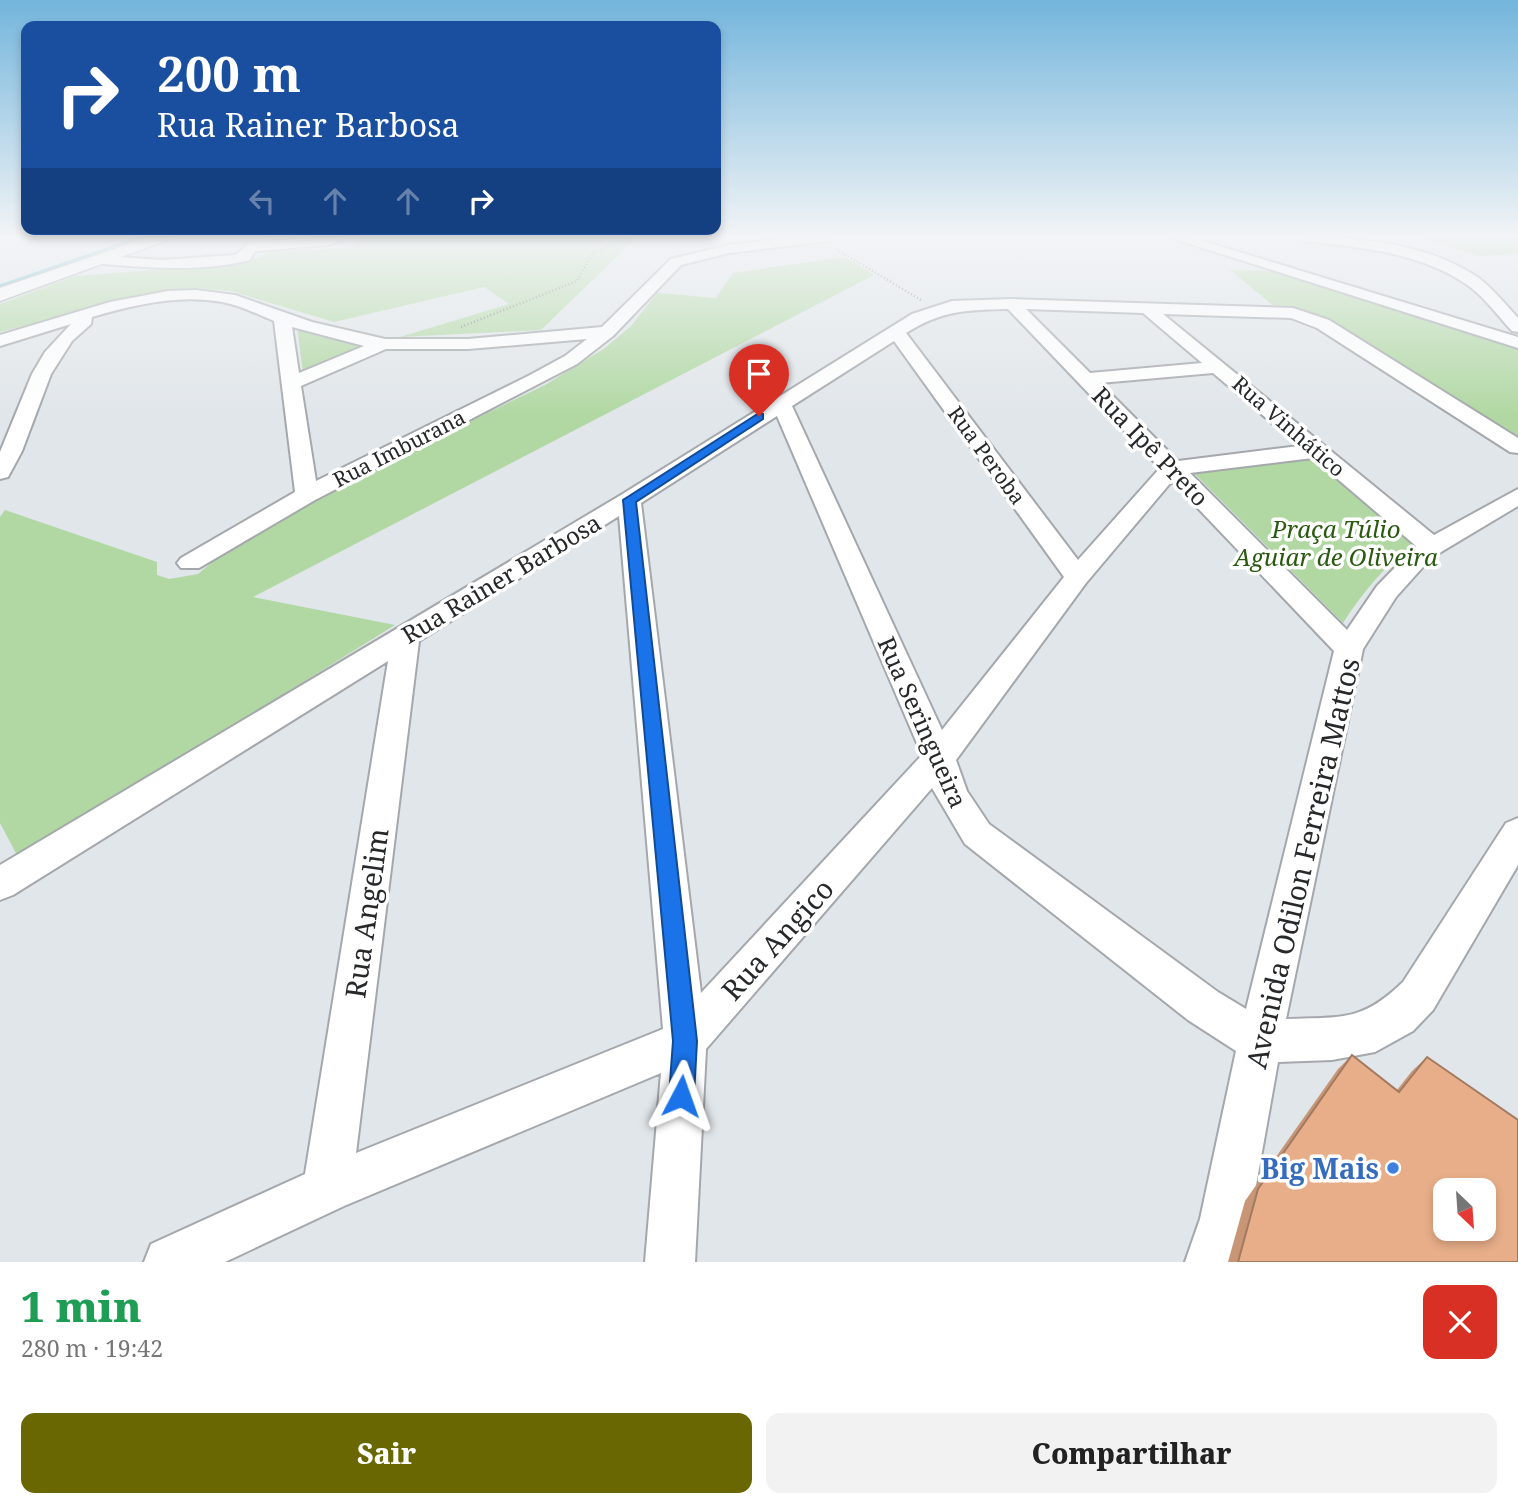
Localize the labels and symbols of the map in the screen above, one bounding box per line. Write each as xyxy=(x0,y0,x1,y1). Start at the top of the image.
pin xyxy=(729,344,789,416)
street label: Rua Vinhático xyxy=(1227,369,1351,483)
street label: Rua Ipê Preto xyxy=(1086,379,1216,513)
street label: Rua Peroba xyxy=(942,400,1032,510)
street label: Rua Imburana xyxy=(328,403,470,493)
street label: Rua Rainer Barbosa xyxy=(395,505,607,651)
park label: Praça Túlio Aguiar de Oliveira xyxy=(1232,512,1438,573)
street label: Rua Seringueira xyxy=(870,631,976,813)
street label: Avenida Odilon Ferreira Mattos xyxy=(1236,654,1368,1072)
street label: Rua Angelim xyxy=(335,826,397,1000)
street label: Rua Angico xyxy=(712,870,842,1008)
position arrow xyxy=(644,1059,718,1133)
place label: Big Mais xyxy=(1261,1149,1379,1187)
marker: Big Mais xyxy=(1385,1160,1401,1176)
north arrow xyxy=(1433,1178,1496,1241)

